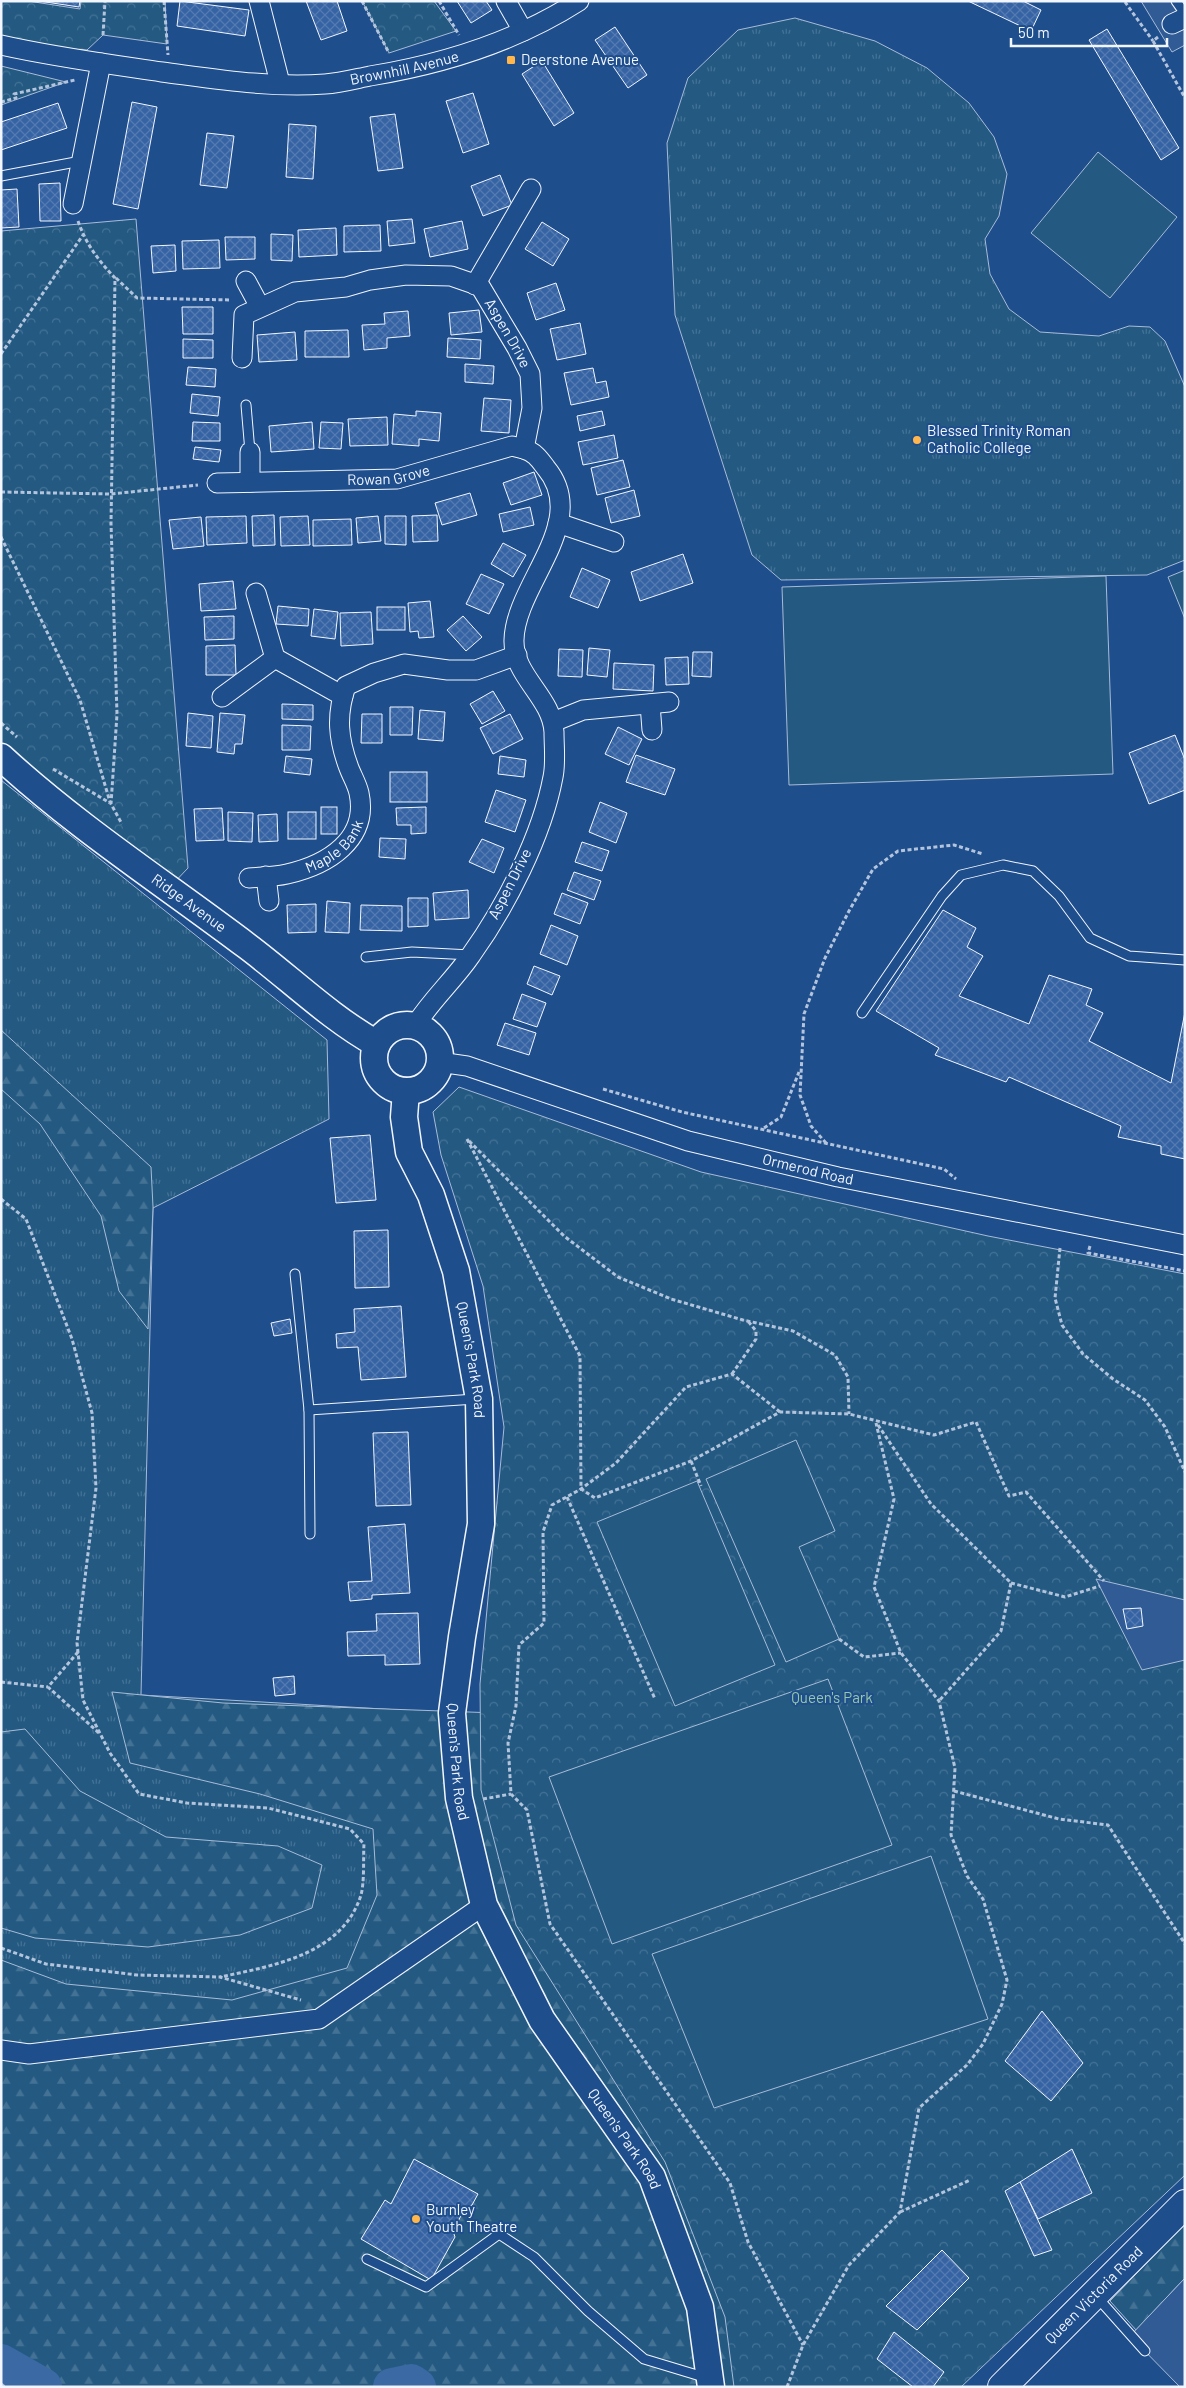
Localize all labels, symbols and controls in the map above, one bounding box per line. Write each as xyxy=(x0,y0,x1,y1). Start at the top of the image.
scale bar xyxy=(1011,15,1167,47)
text: 50 m xyxy=(1018,23,1050,41)
street label: Brownhill Avenue xyxy=(348,46,461,88)
place label: Deerstone Avenue xyxy=(521,50,639,68)
marker: Deerstone Avenue xyxy=(505,54,517,66)
street label: Aspen Drive xyxy=(481,295,535,370)
place label: Blessed Trinity Roman Catholic College xyxy=(927,421,1071,456)
marker: Blessed Trinity Roman Catholic College xyxy=(911,434,923,446)
street label: Rowan Grove xyxy=(347,460,432,488)
street label: Maple Bank xyxy=(302,817,367,876)
street label: Aspen Drive xyxy=(484,845,535,922)
street label: Ridge Avenue xyxy=(148,869,230,935)
street label: Ormerod Road xyxy=(761,1149,855,1188)
street label: Queen's Park Road xyxy=(454,1300,489,1418)
park label: Queen's Park xyxy=(791,1688,873,1706)
street label: Queen's Park Road xyxy=(444,1702,474,1822)
street label: Queen's Park Road xyxy=(585,2085,666,2191)
place label: Burnley Youth Theatre xyxy=(426,2200,517,2235)
marker: Burnley Youth Theatre xyxy=(410,2213,422,2225)
street label: Queen Victoria Road xyxy=(1041,2242,1146,2347)

